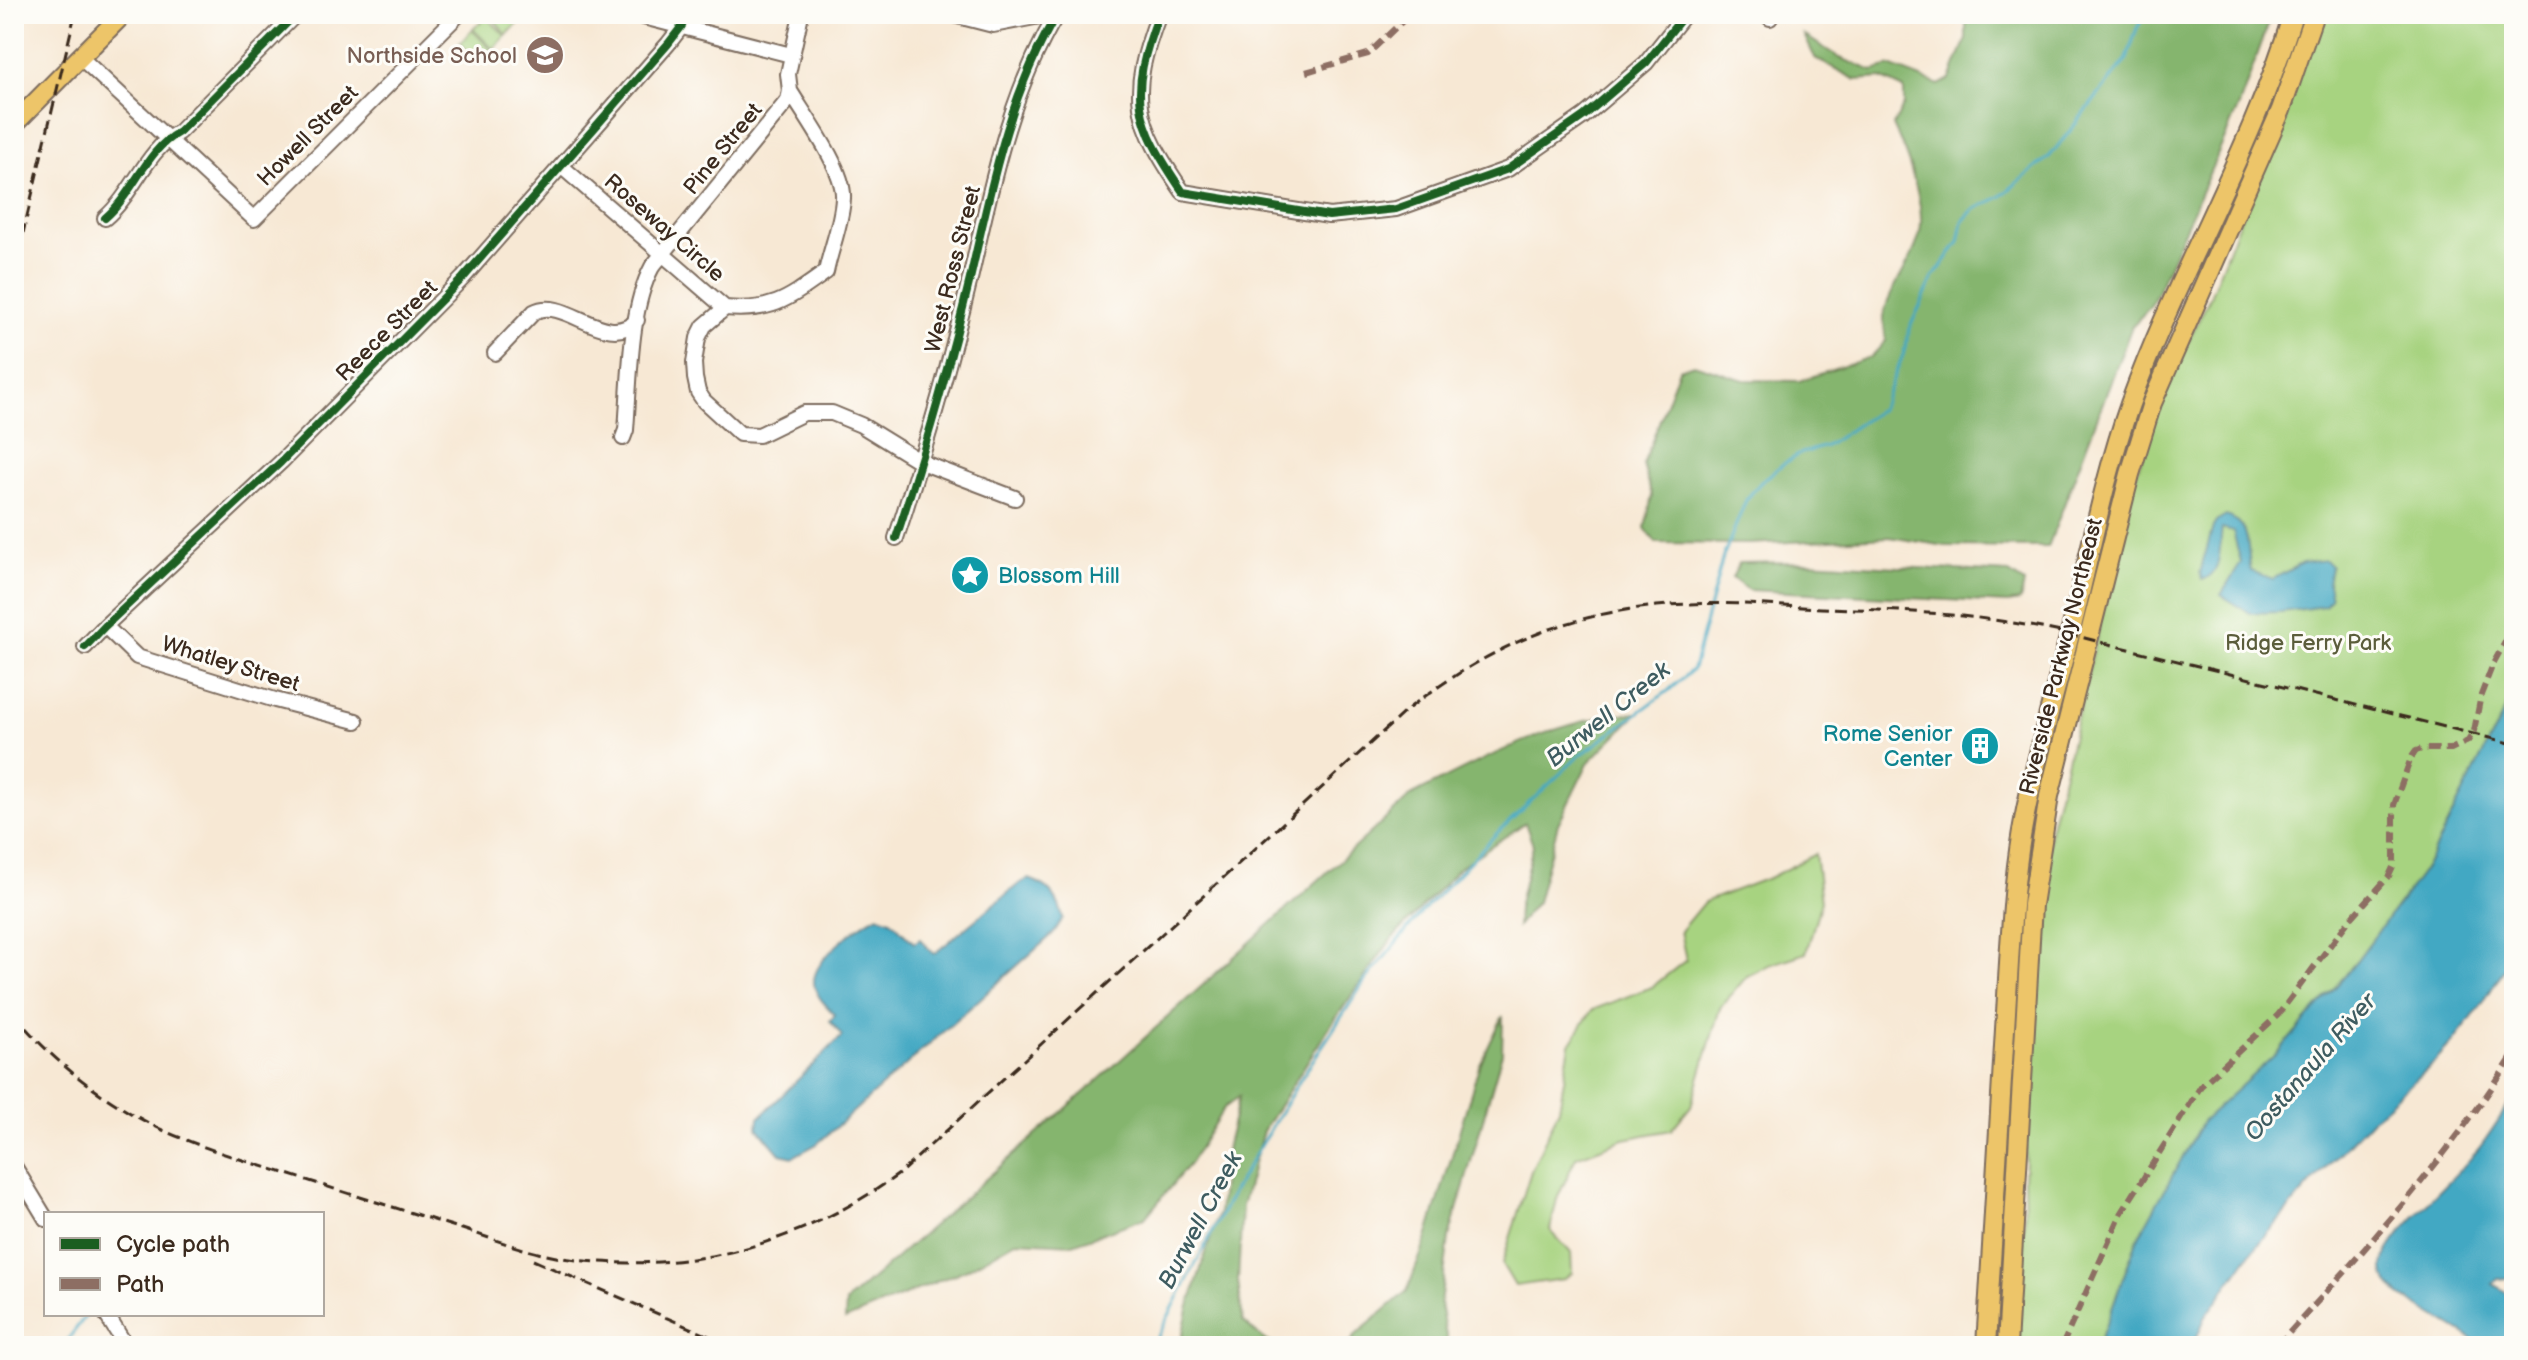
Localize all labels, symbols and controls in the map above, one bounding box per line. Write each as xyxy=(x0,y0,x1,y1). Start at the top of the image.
school or university icon: Northside School xyxy=(524,34,566,76)
place label: Northside School xyxy=(347,43,517,70)
street label: Howell Street xyxy=(252,80,364,192)
street label: Pine Street xyxy=(678,97,769,200)
street label: Roseway Circle xyxy=(598,168,730,288)
street label: West Ross Street xyxy=(920,183,987,356)
street label: Reece Street xyxy=(331,275,444,387)
street label: Riverside Parkway Northeast xyxy=(2014,515,2109,797)
place icon: Blossom Hill xyxy=(949,554,991,596)
place label: Blossom Hill xyxy=(998,563,1120,590)
park label: Ridge Ferry Park xyxy=(2225,630,2391,657)
street label: Whatley Street xyxy=(158,631,303,698)
water label: Burwell Creek xyxy=(1540,655,1677,773)
place label: Rome Senior Center xyxy=(1823,721,1953,773)
building icon: Rome Senior Center xyxy=(1959,725,2001,767)
water label: Oostanaula River xyxy=(2238,986,2384,1147)
water label: Burwell Creek xyxy=(1152,1146,1249,1294)
legend xyxy=(44,1212,324,1316)
text: Cycle path xyxy=(116,1230,230,1259)
text: Path xyxy=(116,1270,164,1299)

